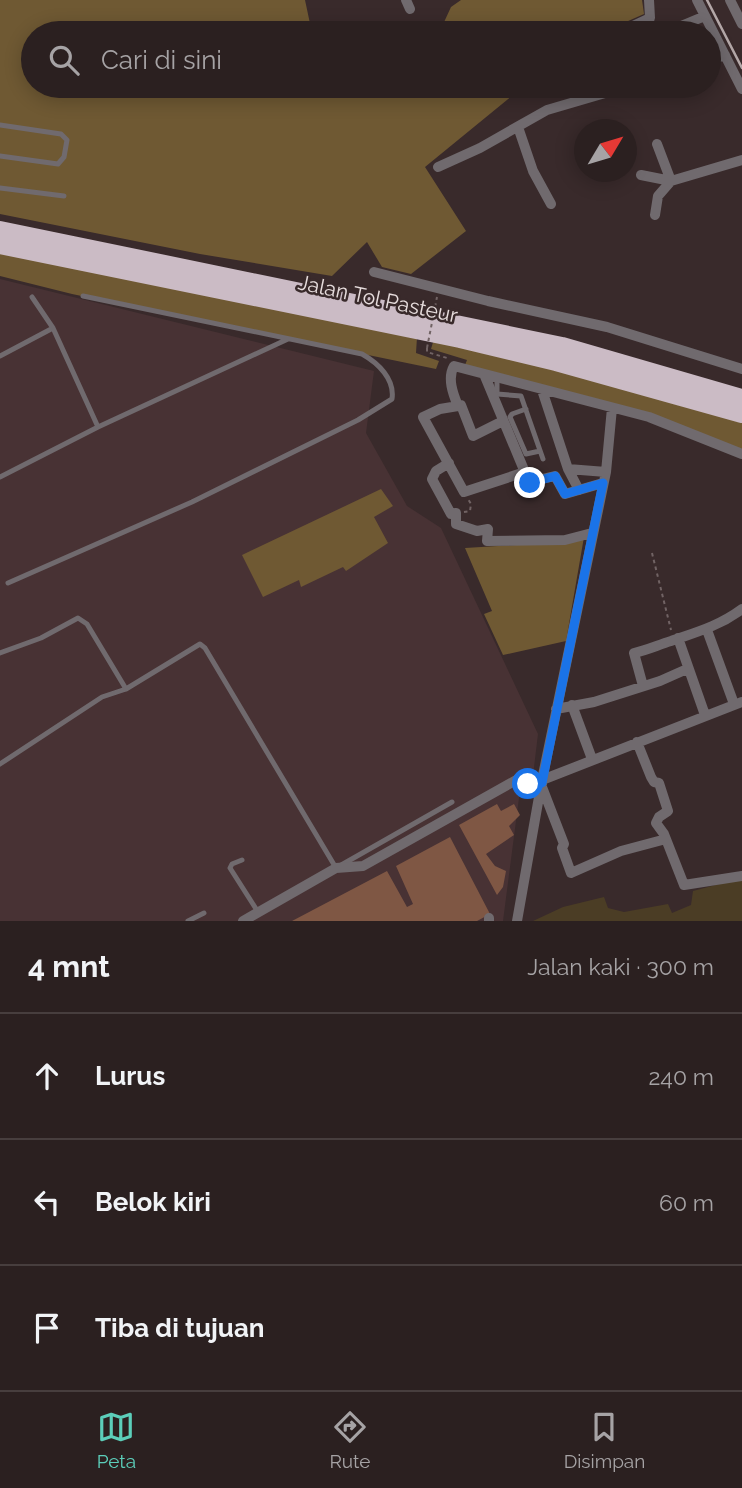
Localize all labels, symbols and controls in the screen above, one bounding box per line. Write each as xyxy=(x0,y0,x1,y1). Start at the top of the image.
search box xyxy=(21,21,721,98)
icon: search xyxy=(45,41,83,79)
text: Cari di sini xyxy=(101,45,222,75)
north arrow xyxy=(574,119,637,182)
street label: Jalan Tol Pasteur xyxy=(296,269,461,328)
route end xyxy=(514,467,545,498)
route start xyxy=(512,768,543,799)
text: 4 mnt xyxy=(28,949,110,984)
text: Jalan kaki · 300 m xyxy=(527,953,714,980)
icon: ahead xyxy=(28,1057,66,1095)
text: Lurus xyxy=(95,1061,165,1091)
text: 240 m xyxy=(648,1063,714,1090)
icon: left xyxy=(28,1183,66,1221)
text: Belok kiri xyxy=(95,1187,211,1217)
text: 60 m xyxy=(659,1189,714,1216)
icon: arrive xyxy=(28,1309,66,1347)
text: Tiba di tujuan xyxy=(95,1313,265,1343)
tab: Peta xyxy=(97,1408,136,1472)
tab: Rute xyxy=(329,1408,370,1472)
tab: Disimpan xyxy=(564,1408,645,1472)

